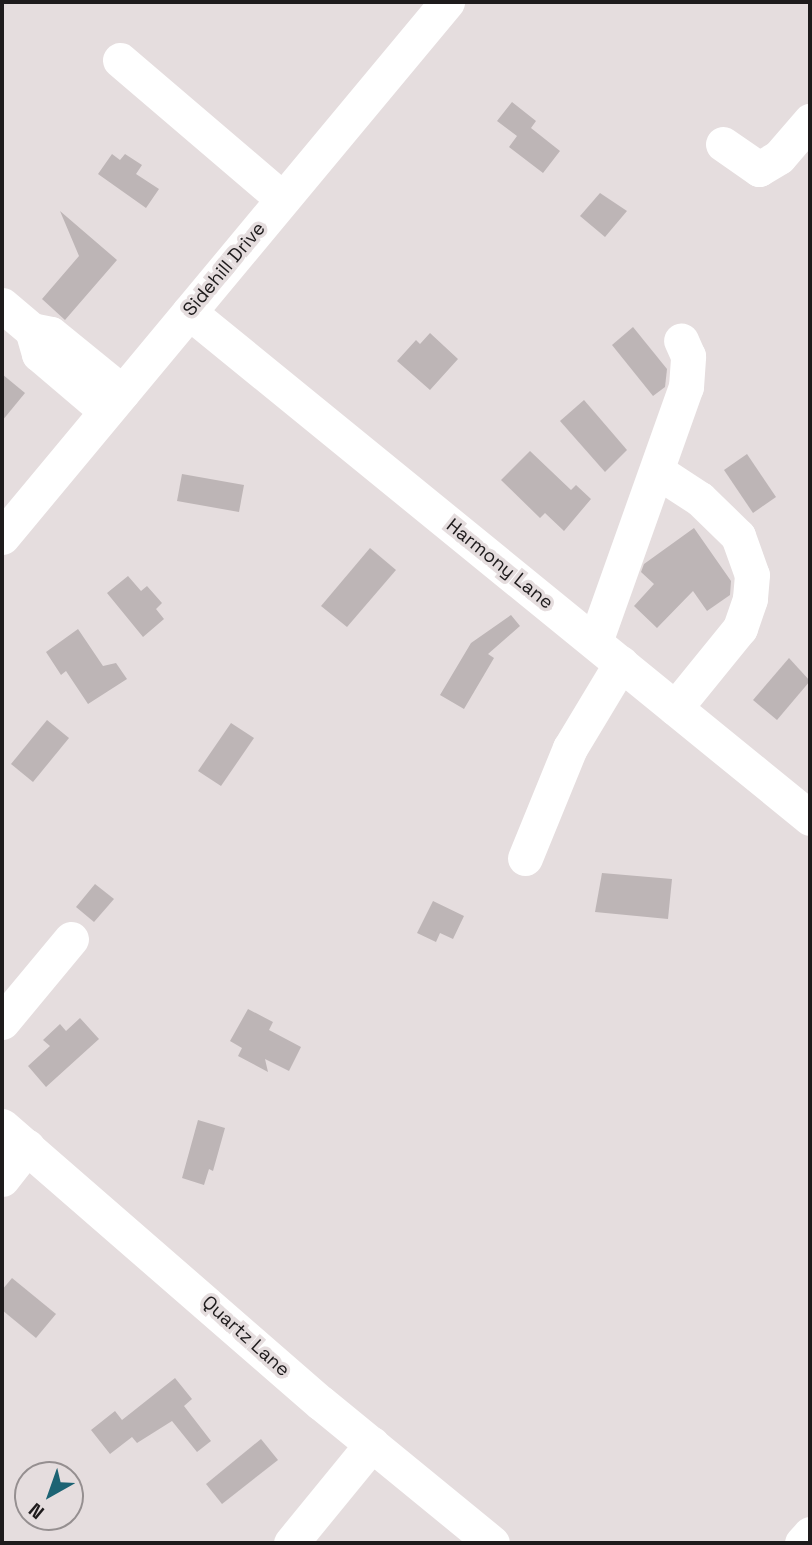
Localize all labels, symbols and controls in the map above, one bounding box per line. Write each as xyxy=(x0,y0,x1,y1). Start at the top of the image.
street label: Sidehill Drive xyxy=(178,217,270,321)
street label: Harmony Lane xyxy=(442,514,558,614)
street label: Quartz Lane xyxy=(197,1291,295,1381)
north arrow xyxy=(14,1461,84,1531)
text: N xyxy=(24,1497,49,1525)

